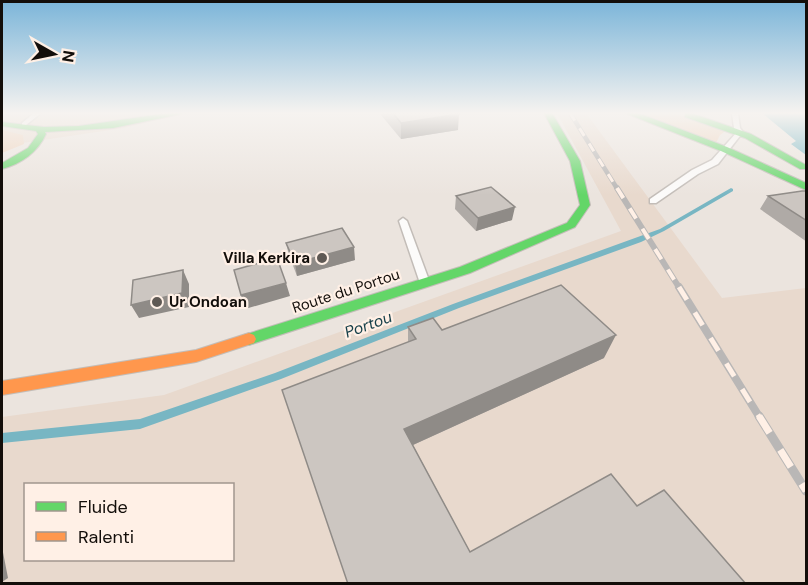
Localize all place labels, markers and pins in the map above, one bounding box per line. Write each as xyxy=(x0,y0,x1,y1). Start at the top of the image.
place label: Villa Kerkira xyxy=(223,248,310,268)
marker: Villa Kerkira xyxy=(315,251,329,265)
place label: Ur Ondoan xyxy=(169,292,247,312)
marker: Ur Ondoan xyxy=(150,295,164,309)

